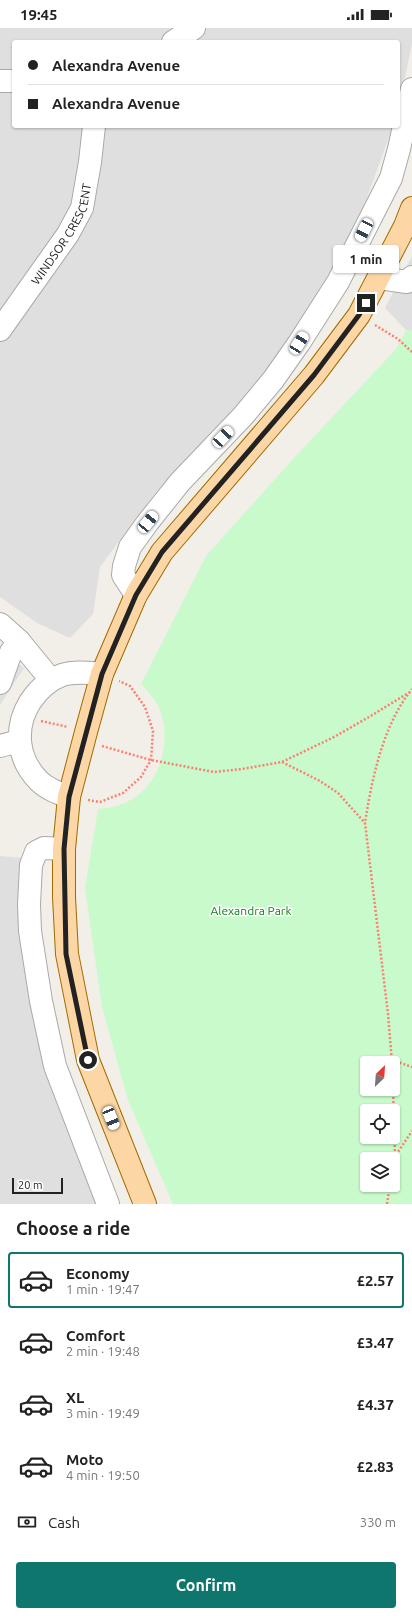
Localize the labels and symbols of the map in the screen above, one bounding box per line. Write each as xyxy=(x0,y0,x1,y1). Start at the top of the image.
street label: WINDSOR CRESCENT xyxy=(28,182,93,287)
car xyxy=(353,217,375,243)
callout: 1 min xyxy=(333,245,399,273)
route end xyxy=(357,294,375,312)
car xyxy=(288,330,310,356)
car xyxy=(210,424,236,450)
car xyxy=(136,509,160,535)
park label: Alexandra Park xyxy=(211,904,291,917)
route start xyxy=(79,1051,97,1069)
north arrow xyxy=(360,1056,400,1096)
car xyxy=(101,1105,121,1131)
scale bar xyxy=(12,1176,63,1195)

